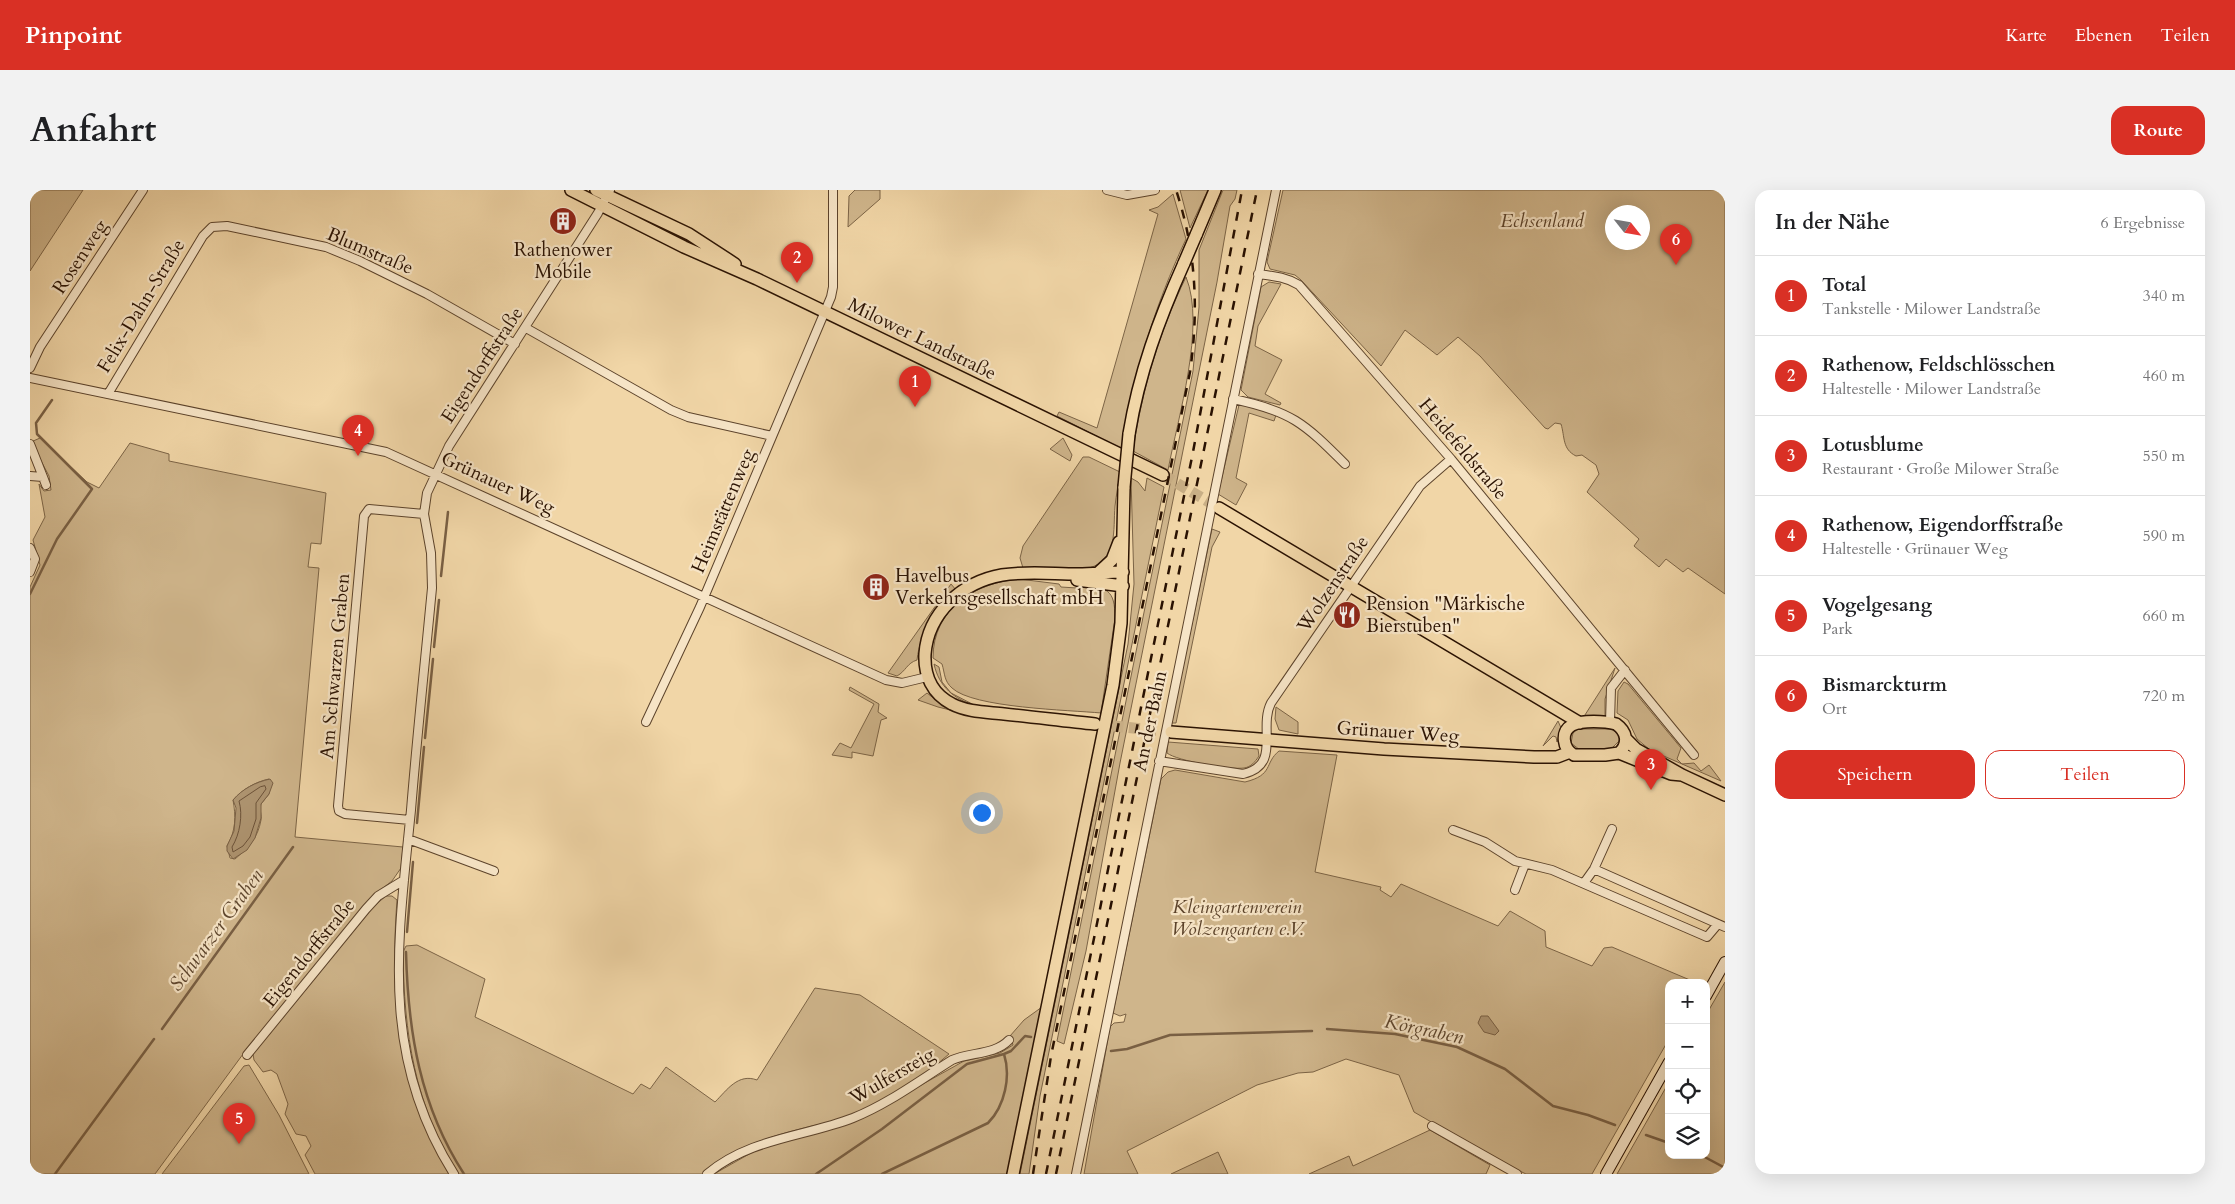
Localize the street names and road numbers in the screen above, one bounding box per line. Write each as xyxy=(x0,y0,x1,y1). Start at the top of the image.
street label: Rosenweg xyxy=(46,215,114,299)
street label: Blumstraße xyxy=(323,221,417,281)
street label: Felix-Dahn-Straße xyxy=(91,234,191,378)
street label: Milower Landstraße xyxy=(843,292,1001,386)
street label: Eigendorffstraße xyxy=(435,302,529,428)
street label: Heidefeldstraße xyxy=(1413,393,1513,505)
street label: Grünauer Weg xyxy=(437,445,559,521)
street label: Heimstättenweg xyxy=(685,445,761,577)
street label: Wolzenstraße xyxy=(1291,531,1375,638)
street label: Am Schwarzen Graben xyxy=(314,572,356,760)
street label: An der Bahn xyxy=(1127,668,1173,774)
street label: Grünauer Weg xyxy=(1336,715,1460,749)
street label: Eigendorffstraße xyxy=(257,893,361,1013)
street label: Wulfersteig xyxy=(844,1041,940,1111)

